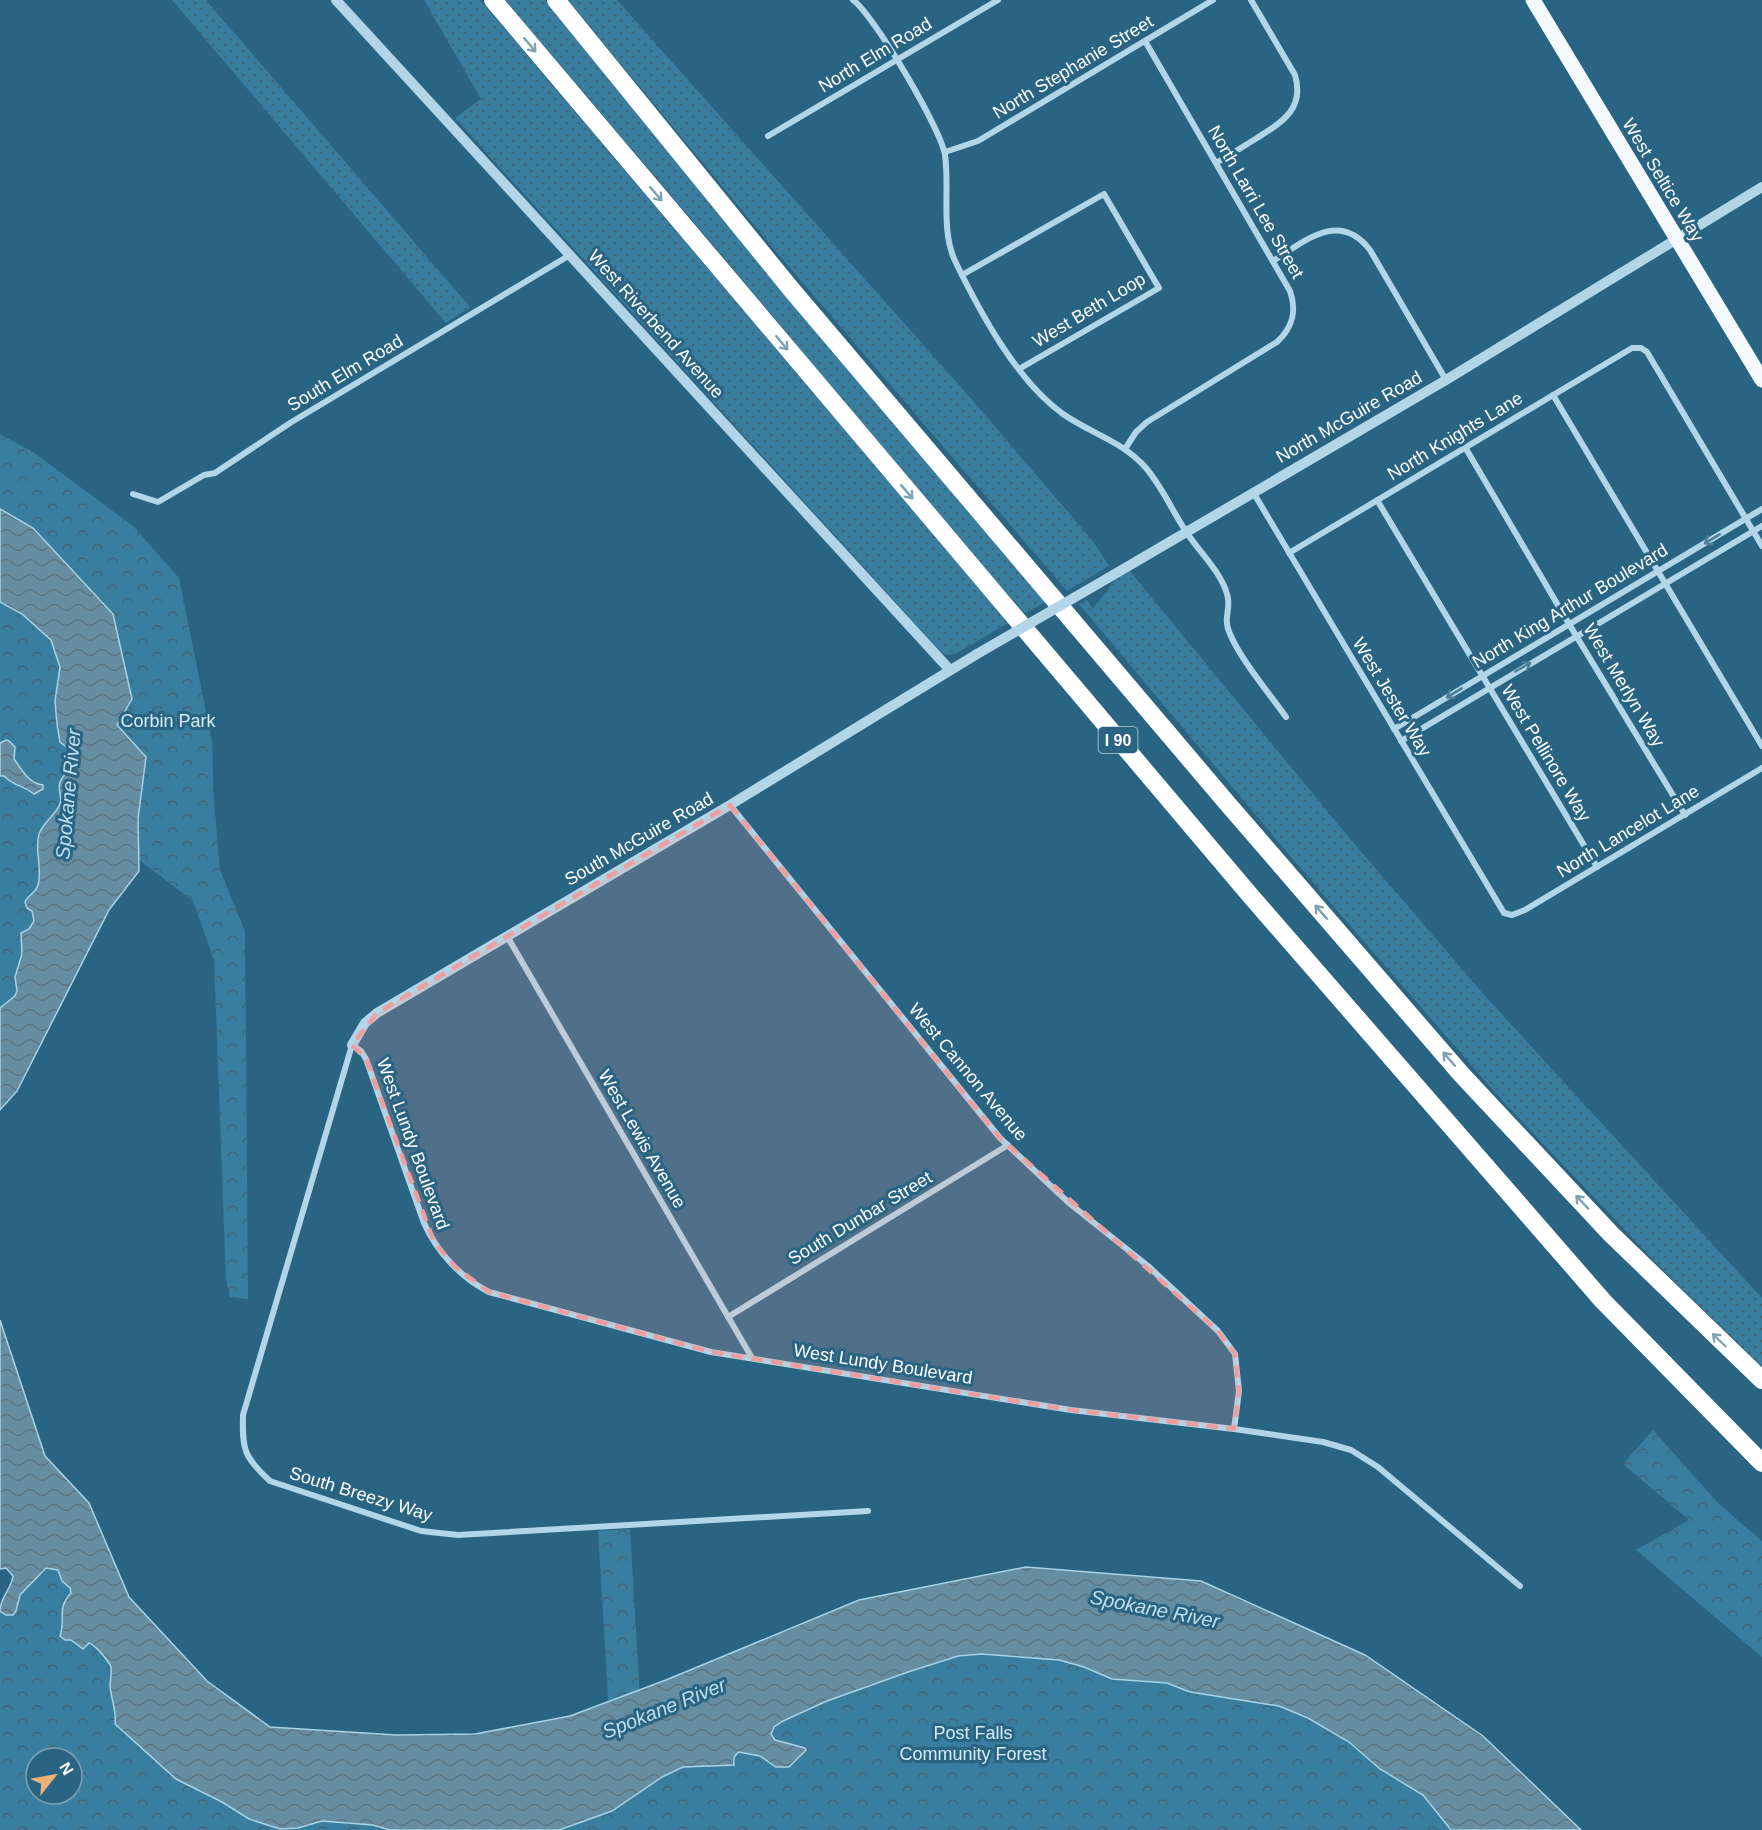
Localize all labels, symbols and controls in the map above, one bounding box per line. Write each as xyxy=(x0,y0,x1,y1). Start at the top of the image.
street label: North Stephanie Street xyxy=(989,11,1157,123)
street label: North Elm Road xyxy=(815,13,935,97)
one-way arrow xyxy=(523,37,537,52)
street label: West Seltice Way xyxy=(1618,115,1708,245)
street label: North Larri Lee Street xyxy=(1204,122,1308,282)
one-way arrow xyxy=(649,186,663,201)
street label: West Riverbend Avenue xyxy=(584,246,728,402)
street label: West Beth Loop xyxy=(1029,269,1149,351)
street label: South Elm Road xyxy=(284,331,406,415)
one-way arrow xyxy=(775,335,788,351)
street label: North McGuire Road xyxy=(1273,367,1425,467)
street label: North Knights Lane xyxy=(1384,388,1526,484)
one-way arrow xyxy=(901,484,914,500)
one-way arrow xyxy=(1704,533,1721,545)
street label: North King Arthur Boulevard xyxy=(1469,540,1671,672)
street label: West Merlyn Way xyxy=(1579,620,1669,750)
street label: West Jester Way xyxy=(1349,634,1435,760)
one-way arrow xyxy=(1514,661,1531,673)
street label: West Pellinore Way xyxy=(1497,681,1595,825)
one-way arrow xyxy=(1446,687,1463,699)
park label: Corbin Park xyxy=(120,711,217,731)
water label: Spokane River xyxy=(51,726,85,860)
road number: I 90 xyxy=(1098,727,1138,753)
street label: North Lancelot Lane xyxy=(1553,781,1703,881)
street label: South McGuire Road xyxy=(561,788,717,890)
one-way arrow xyxy=(1314,905,1328,920)
street label: West Cannon Avenue xyxy=(905,999,1031,1145)
one-way arrow xyxy=(1442,1052,1456,1067)
street label: West Lundy Boulevard xyxy=(373,1056,453,1232)
street label: West Lewis Avenue xyxy=(594,1066,690,1212)
street label: South Dunbar Street xyxy=(785,1167,935,1269)
one-way arrow xyxy=(1575,1195,1589,1210)
one-way arrow xyxy=(1712,1333,1727,1348)
street label: West Lundy Boulevard xyxy=(792,1340,974,1388)
street label: South Breezy Way xyxy=(287,1463,435,1525)
water label: Spokane River xyxy=(1089,1586,1223,1633)
water label: Spokane River xyxy=(599,1673,730,1743)
park label: Post Falls Community Forest xyxy=(899,1723,1047,1764)
north arrow xyxy=(24,1746,84,1806)
text: N xyxy=(56,1759,77,1778)

